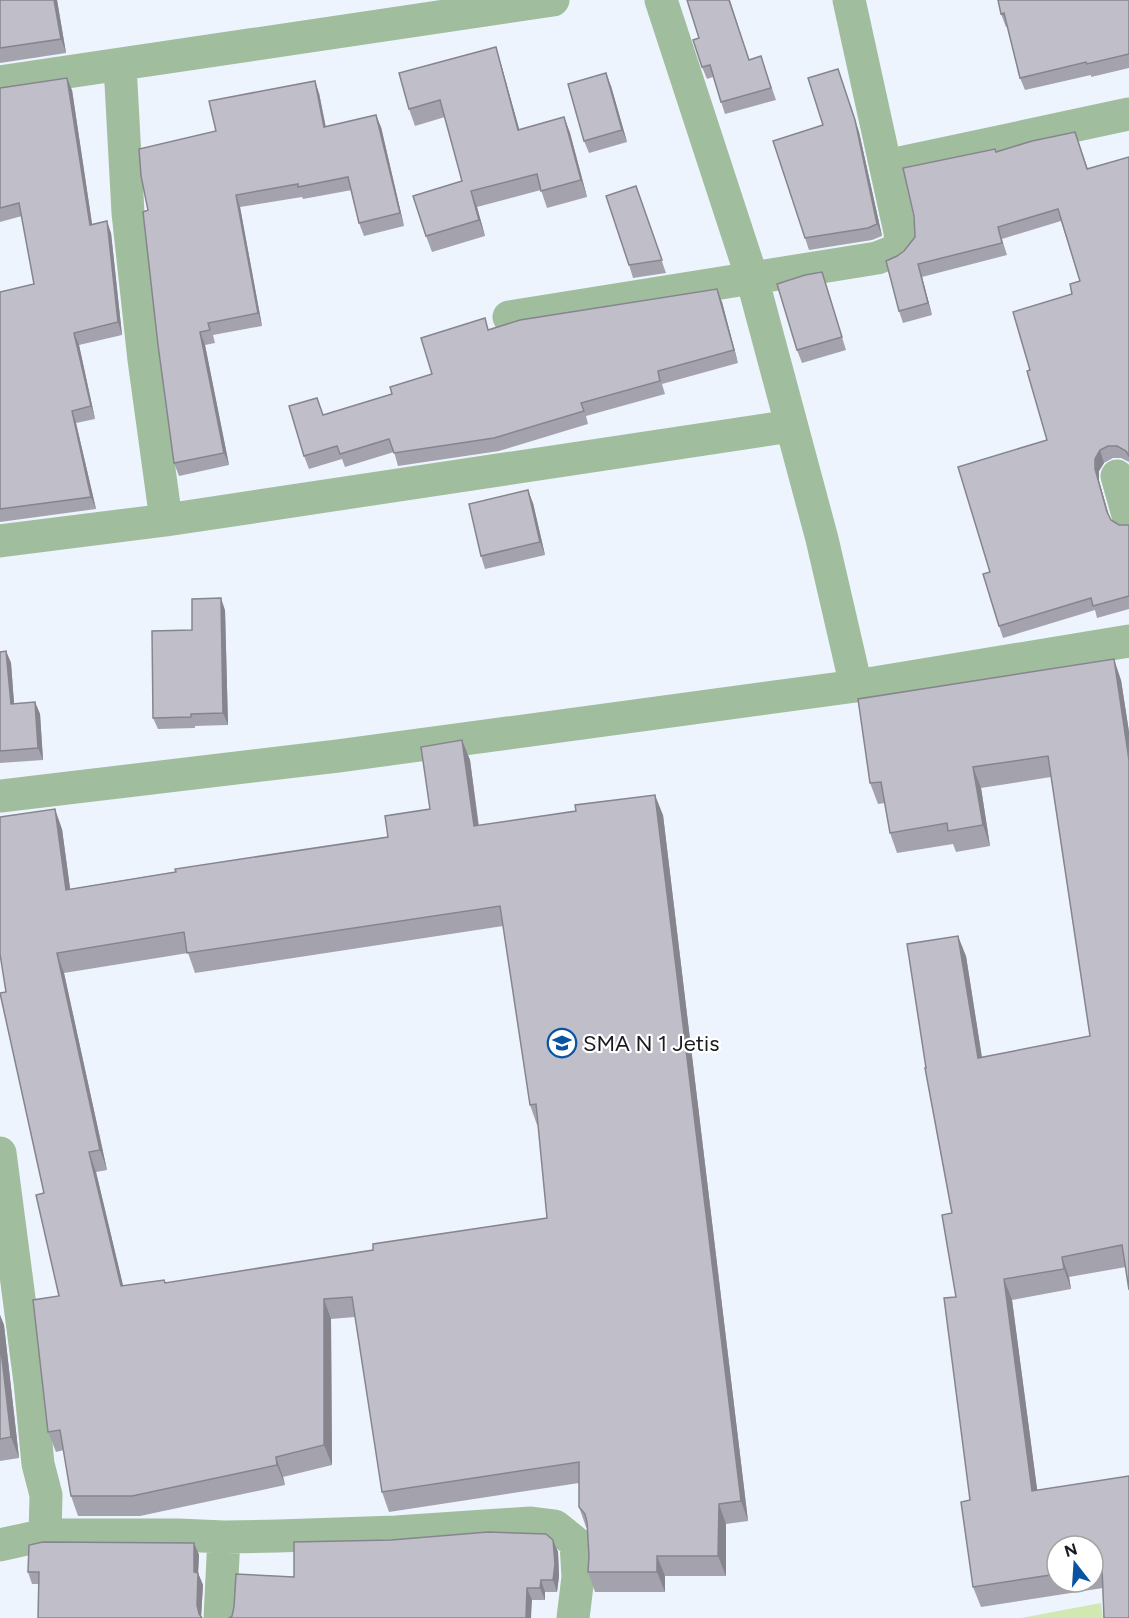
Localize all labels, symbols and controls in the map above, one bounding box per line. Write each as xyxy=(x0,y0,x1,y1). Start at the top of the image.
school or university icon: SMA N 1 Jetis xyxy=(546,1027,578,1059)
place label: SMA N 1 Jetis xyxy=(583,1030,719,1057)
north arrow xyxy=(1045,1534,1105,1594)
text: N xyxy=(1062,1539,1079,1561)

